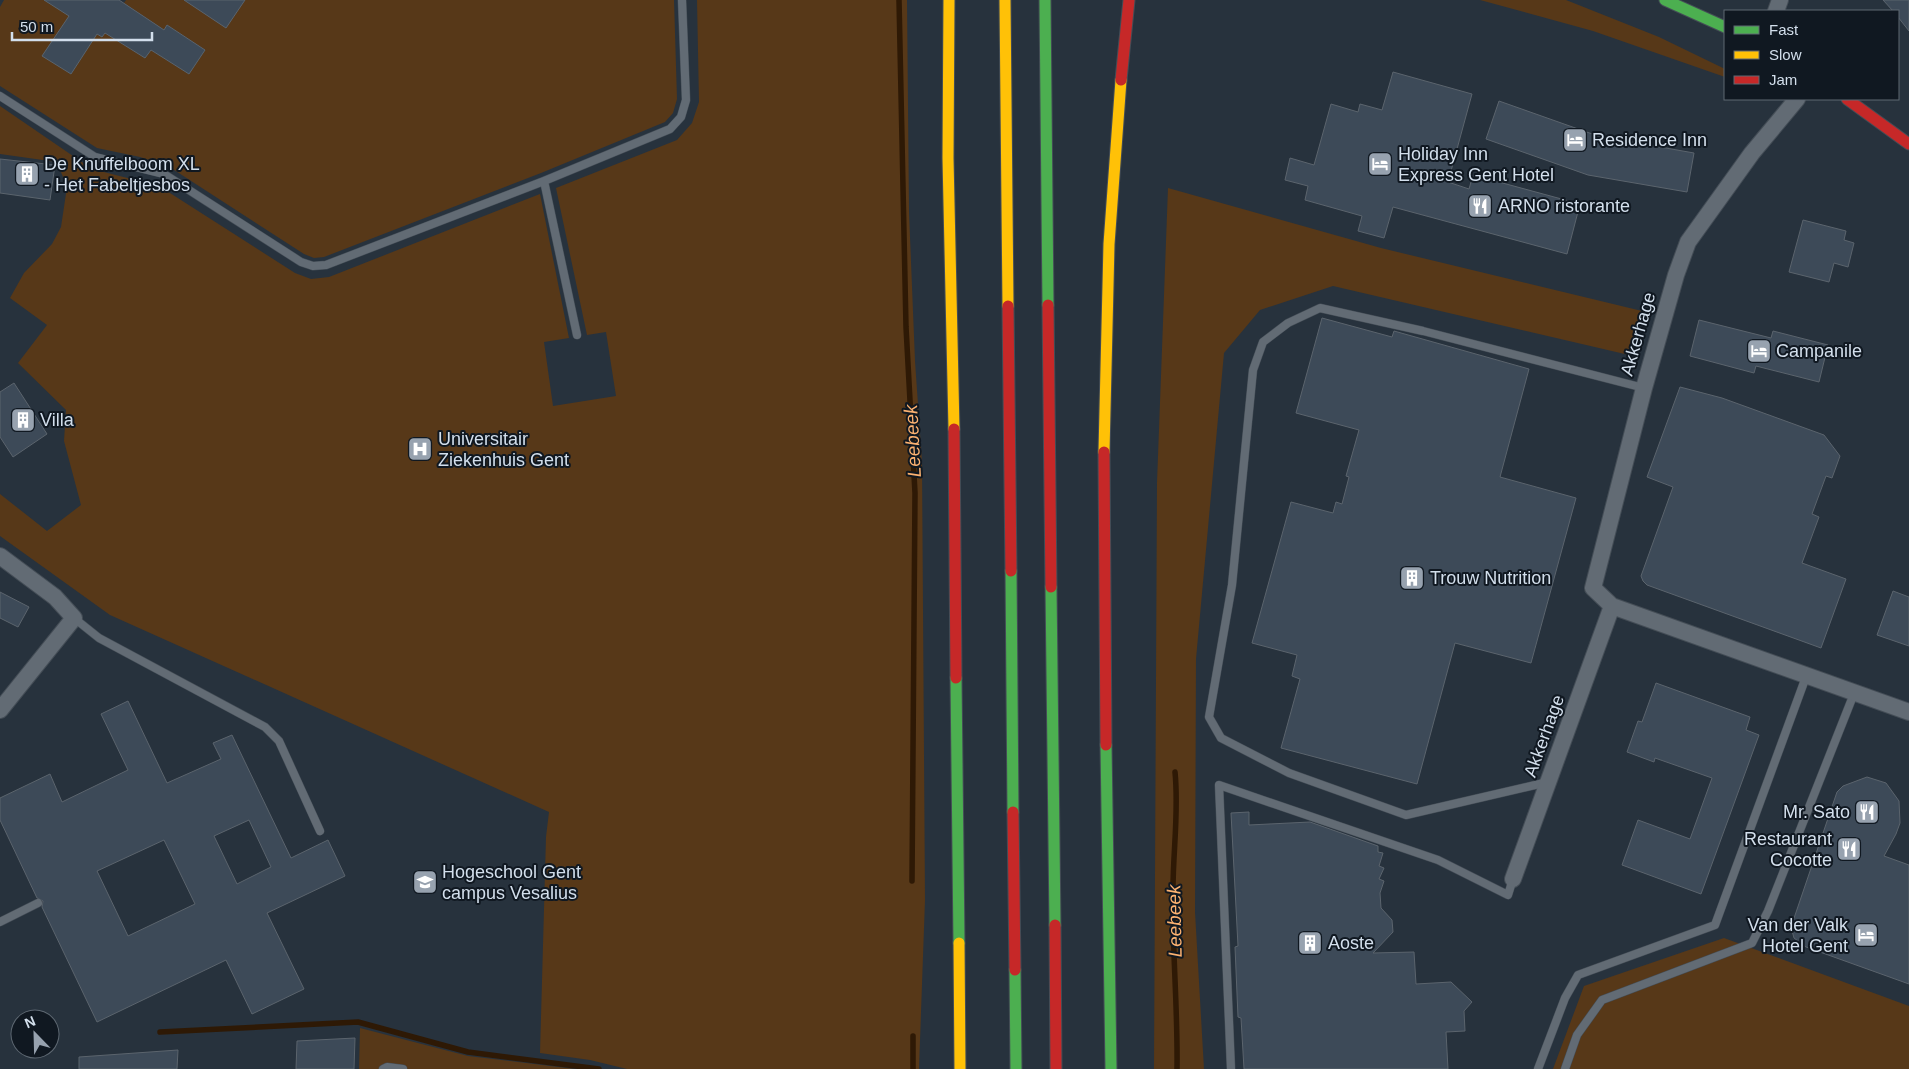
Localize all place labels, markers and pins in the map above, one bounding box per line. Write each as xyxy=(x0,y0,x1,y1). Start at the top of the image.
hotel icon: Residence Inn xyxy=(1562,127,1588,153)
place label: Residence Inn xyxy=(1592,130,1707,150)
place label: Holiday Inn Express Gent Hotel xyxy=(1398,144,1554,185)
hotel icon: Holiday Inn Express Gent Hotel xyxy=(1367,151,1393,177)
place label: De Knuffelboom XL - Het Fabeltjesbos xyxy=(44,154,200,195)
building icon: De Knuffelboom XL - Het Fabeltjesbos xyxy=(14,161,40,187)
restaurant icon: ARNO ristorante xyxy=(1467,193,1493,219)
place label: ARNO ristorante xyxy=(1498,196,1630,216)
hotel icon: Campanile xyxy=(1746,338,1772,364)
place label: Campanile xyxy=(1776,341,1862,361)
building icon: Villa xyxy=(10,407,36,433)
place label: Villa xyxy=(40,410,75,430)
place label: Universitair Ziekenhuis Gent xyxy=(438,429,569,470)
hospital icon: Universitair Ziekenhuis Gent xyxy=(407,436,433,462)
building icon: Trouw Nutrition xyxy=(1399,565,1425,591)
place label: Trouw Nutrition xyxy=(1430,568,1551,588)
restaurant icon: Mr. Sato xyxy=(1854,799,1880,825)
place label: Mr. Sato xyxy=(1783,802,1850,822)
place label: Restaurant Cocotte xyxy=(1744,829,1832,870)
restaurant icon: Restaurant Cocotte xyxy=(1836,836,1862,862)
place label: Hogeschool Gent campus Vesalius xyxy=(442,862,581,903)
school or university icon: Hogeschool Gent campus Vesalius xyxy=(412,869,438,895)
place label: Van der Valk Hotel Gent xyxy=(1748,915,1849,956)
hotel icon: Van der Valk Hotel Gent xyxy=(1853,922,1879,948)
building icon: Aoste xyxy=(1297,930,1323,956)
place label: Aoste xyxy=(1328,933,1374,953)

